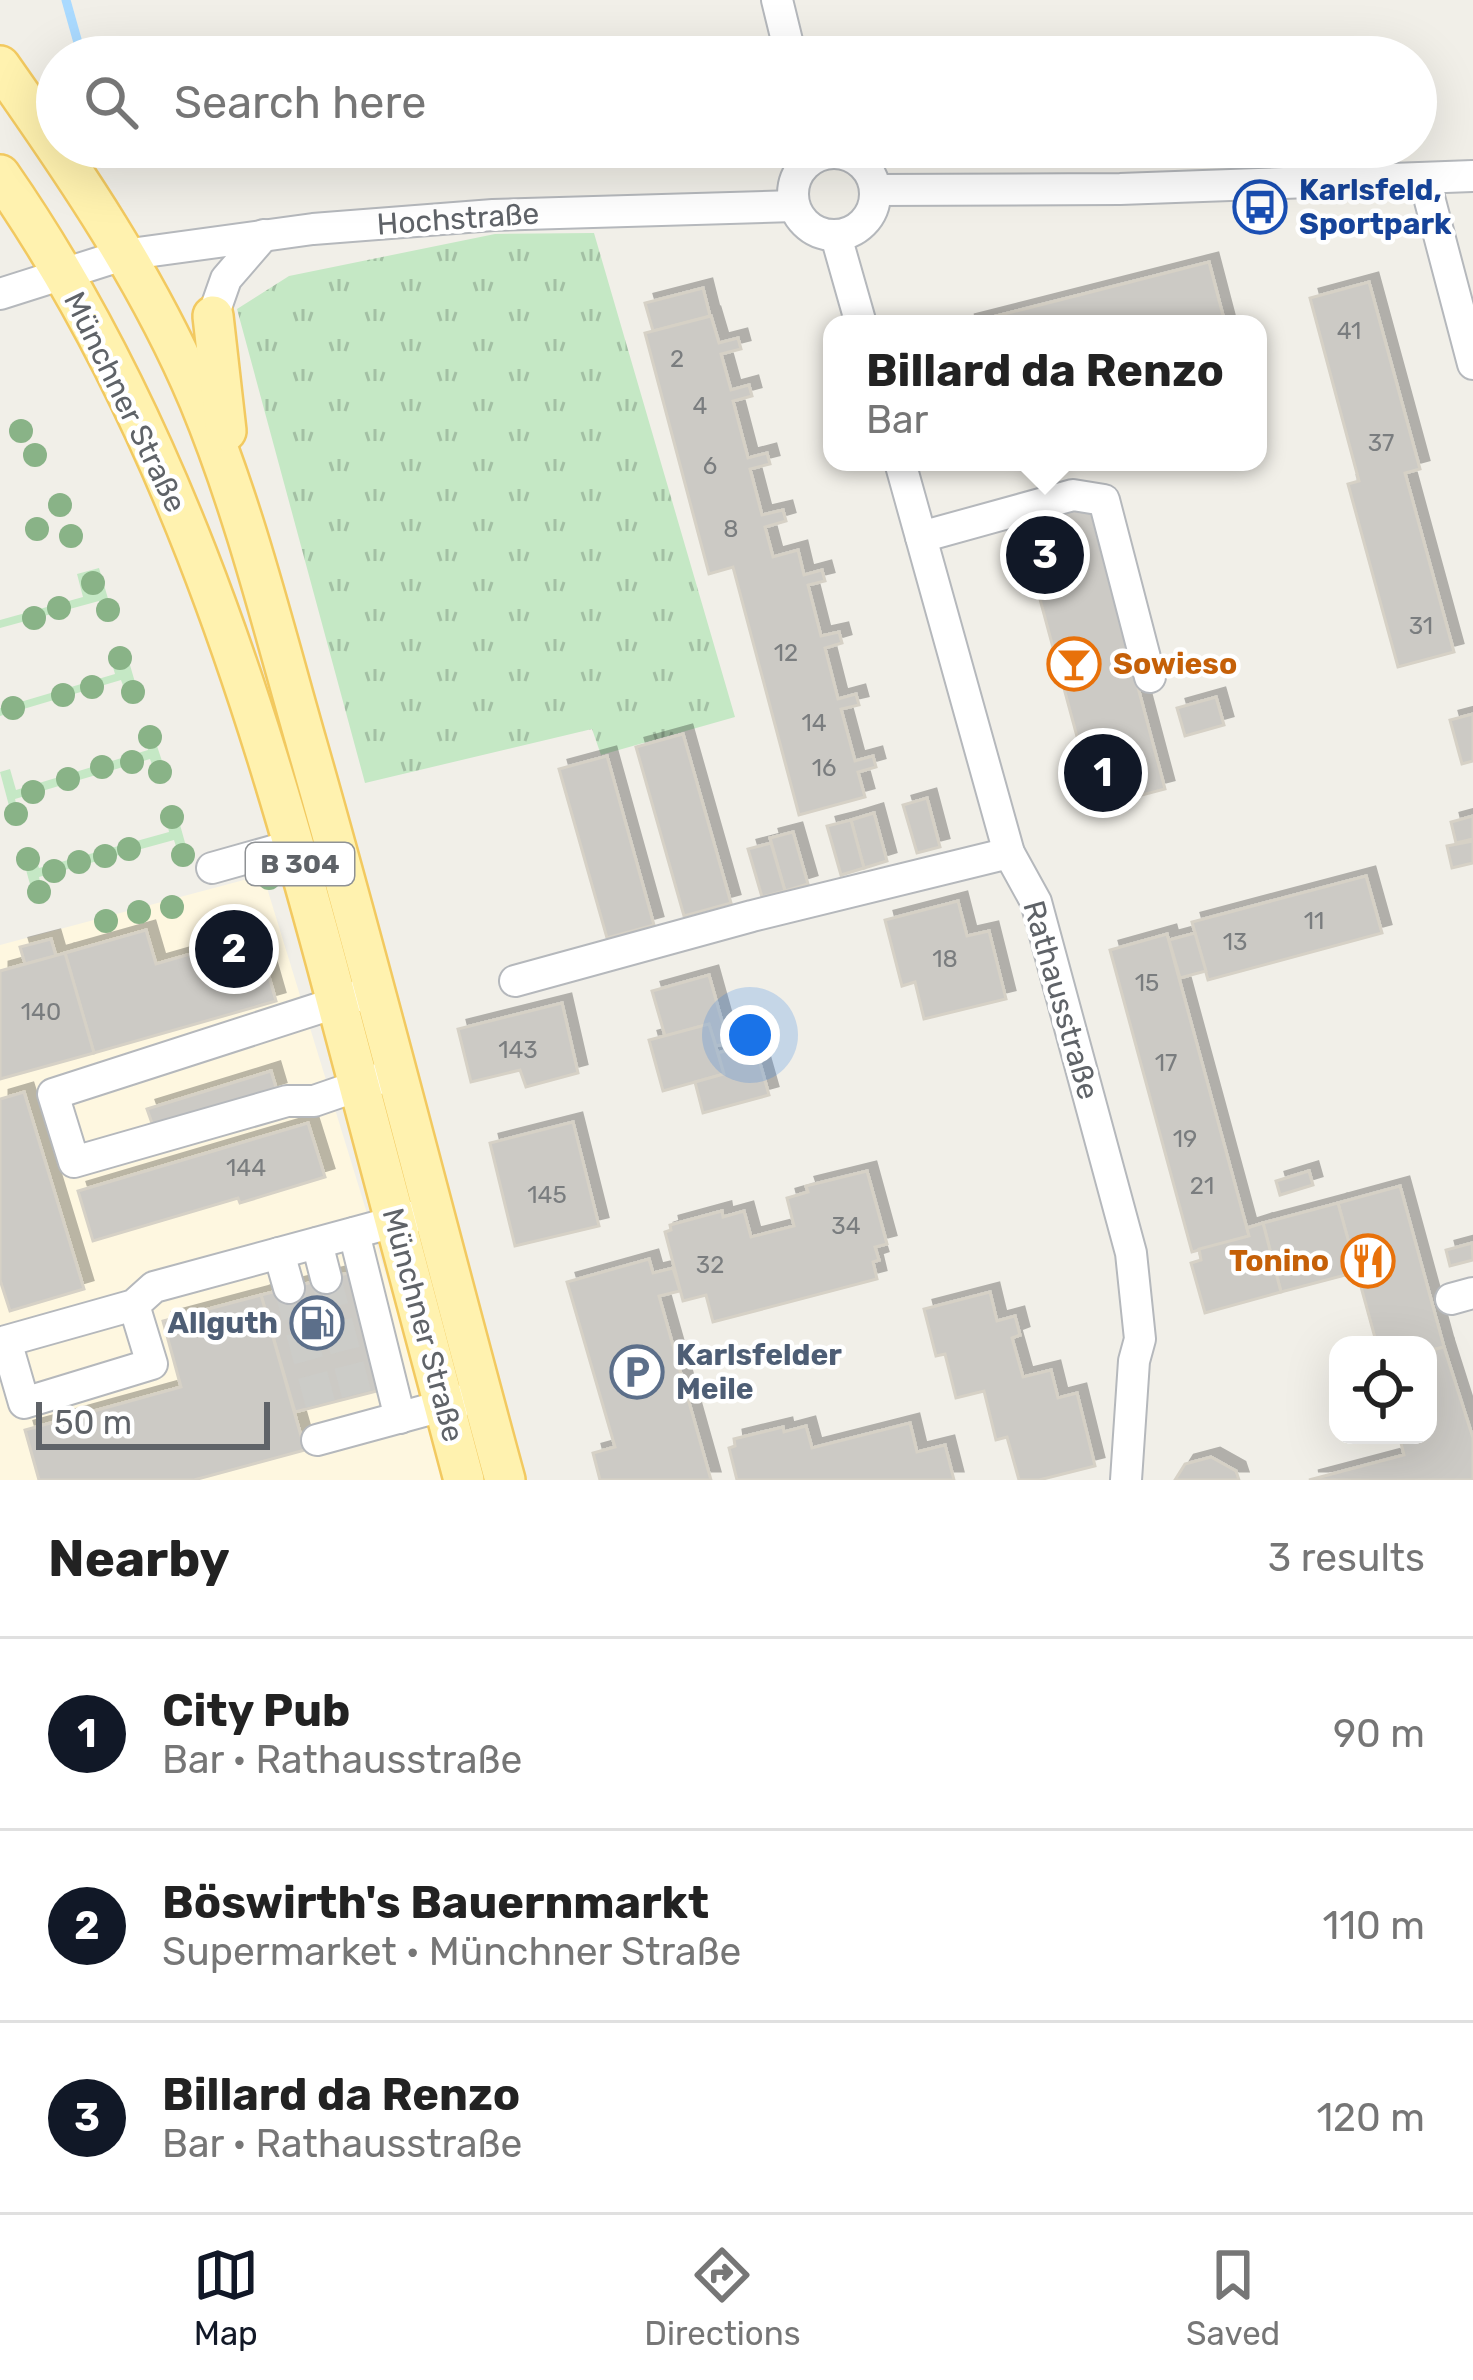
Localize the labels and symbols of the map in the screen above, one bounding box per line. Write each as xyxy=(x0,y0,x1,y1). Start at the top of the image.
place label: Karlsfeld, Sportpark xyxy=(1299,172,1452,242)
bus stop icon: Karlsfeld, Sportpark xyxy=(1232,179,1288,235)
street label: Hochstraße xyxy=(376,195,540,243)
street label: Münchner Straße xyxy=(56,286,194,518)
house number: 41 xyxy=(1337,317,1361,345)
house number: 2 xyxy=(670,345,684,373)
house number: 4 xyxy=(693,392,708,420)
house number: 37 xyxy=(1368,429,1394,457)
house number: 6 xyxy=(703,452,717,480)
pin: 3 xyxy=(1006,510,1084,600)
house number: 8 xyxy=(723,515,739,543)
house number: 31 xyxy=(1409,612,1433,640)
bar icon: Sowieso xyxy=(1046,636,1102,692)
house number: 12 xyxy=(774,639,798,667)
place label: Sowieso xyxy=(1113,646,1237,682)
house number: 14 xyxy=(801,709,827,737)
pin: 1 xyxy=(1064,728,1142,818)
house number: 16 xyxy=(812,754,836,782)
road number: B 304 xyxy=(246,843,354,885)
street label: Rathausstraße xyxy=(1015,896,1107,1104)
pin: 2 xyxy=(195,904,273,994)
house number: 11 xyxy=(1304,907,1324,935)
house number: 13 xyxy=(1223,928,1247,956)
house number: 18 xyxy=(932,945,958,973)
house number: 15 xyxy=(1135,969,1159,997)
house number: 140 xyxy=(21,998,61,1026)
your location xyxy=(720,1005,780,1065)
house number: 143 xyxy=(498,1036,538,1064)
house number: 17 xyxy=(1155,1049,1177,1077)
house number: 19 xyxy=(1173,1125,1197,1153)
house number: 144 xyxy=(226,1154,266,1182)
house number: 21 xyxy=(1190,1172,1214,1200)
house number: 145 xyxy=(527,1181,567,1209)
street label: Münchner Straße xyxy=(374,1204,472,1446)
house number: 34 xyxy=(831,1212,861,1240)
restaurant icon: Tonino xyxy=(1340,1233,1396,1289)
place label: Tonino xyxy=(1229,1243,1329,1279)
house number: 32 xyxy=(696,1251,724,1279)
fuel station icon: Allguth xyxy=(289,1295,345,1351)
place label: Allguth xyxy=(168,1305,278,1341)
place label: Karlsfelder Meile xyxy=(676,1337,842,1407)
parking icon: Karlsfelder Meile xyxy=(609,1344,665,1400)
scale bar xyxy=(36,1396,270,1449)

